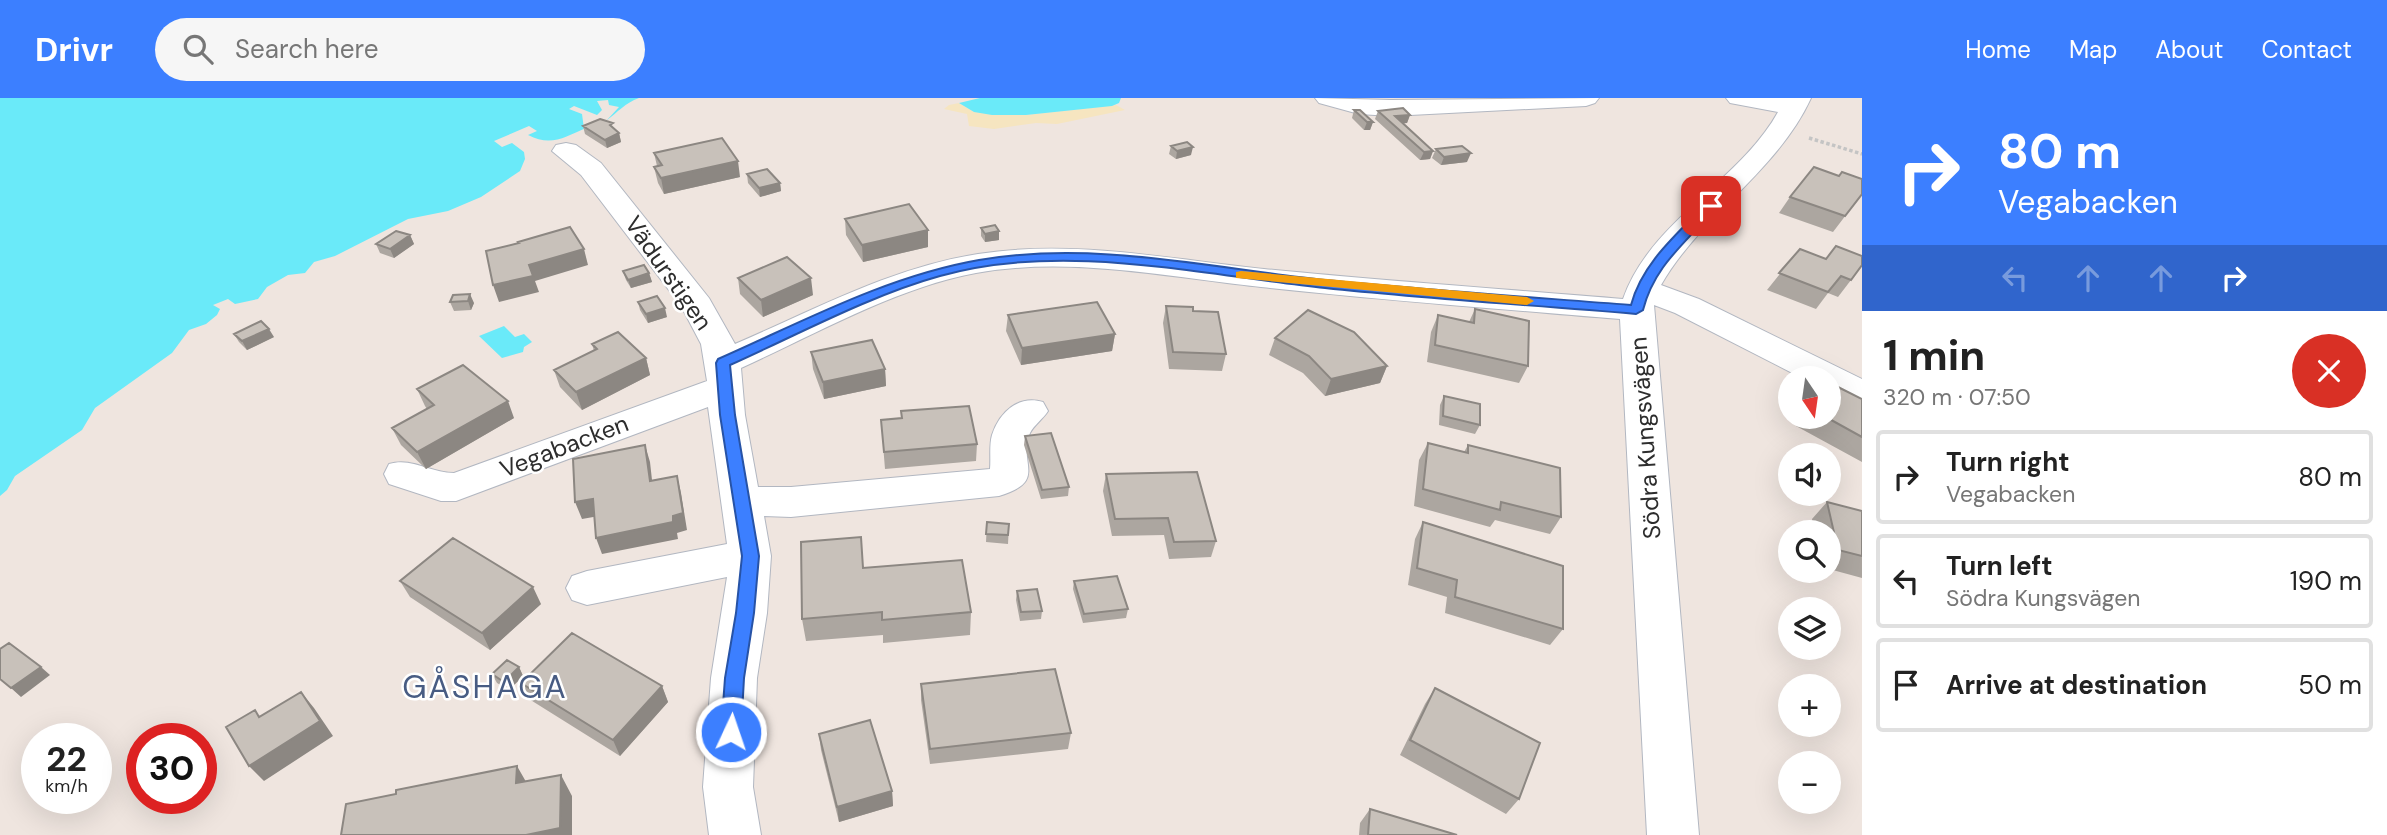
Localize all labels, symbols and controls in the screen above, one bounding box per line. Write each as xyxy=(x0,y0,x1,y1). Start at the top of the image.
search box xyxy=(155,18,645,81)
text: Drivr xyxy=(35,28,113,71)
icon: search xyxy=(179,30,217,68)
text: Search here xyxy=(235,32,378,66)
text: Home xyxy=(1965,34,2031,65)
text: Map xyxy=(2069,34,2117,65)
text: About xyxy=(2155,34,2224,65)
text: Contact xyxy=(2262,34,2352,65)
text: 80 m xyxy=(1998,119,2121,183)
icon: right xyxy=(1883,126,1974,217)
pin xyxy=(1681,176,1741,236)
text: Vegabacken xyxy=(1998,181,2178,223)
icon: arrive xyxy=(1692,187,1730,225)
street label: Vädurstigen xyxy=(618,210,720,336)
icon: left xyxy=(1996,259,2034,297)
icon: ahead xyxy=(2069,259,2107,297)
icon: ahead xyxy=(2142,259,2180,297)
icon: right xyxy=(2215,259,2253,297)
text: 1 min xyxy=(1883,328,1985,383)
button: close xyxy=(2292,334,2366,408)
street label: Södra Kungsvägen xyxy=(1622,336,1668,540)
north arrow xyxy=(1778,366,1841,429)
map controls xyxy=(1778,366,1841,814)
text: 320 m · 07:50 xyxy=(1883,382,2031,412)
street label: Vegabacken xyxy=(495,407,633,485)
button: sound xyxy=(1778,443,1841,506)
text: Turn right xyxy=(1946,445,2070,479)
icon: right xyxy=(1887,458,1925,496)
text: 80 m xyxy=(2298,460,2362,494)
text: Vegabacken xyxy=(1946,479,2075,509)
button: search xyxy=(1778,520,1841,583)
text: Turn left xyxy=(1946,549,2053,583)
icon: left xyxy=(1887,562,1925,600)
text: 190 m xyxy=(2290,564,2362,598)
text: Södra Kungsvägen xyxy=(1946,583,2140,613)
button: layers xyxy=(1778,597,1841,660)
district label: GÅSHAGA xyxy=(402,665,568,708)
icon: arrive xyxy=(1887,666,1925,704)
text: Arrive at destination xyxy=(1946,668,2207,702)
text: 50 m xyxy=(2298,668,2362,702)
button: + xyxy=(1778,674,1841,737)
position arrow xyxy=(694,695,768,769)
speed limit sign: 30 xyxy=(126,723,217,814)
text: 22 xyxy=(46,736,87,782)
button: − xyxy=(1778,751,1841,814)
text: km/h xyxy=(45,774,88,798)

